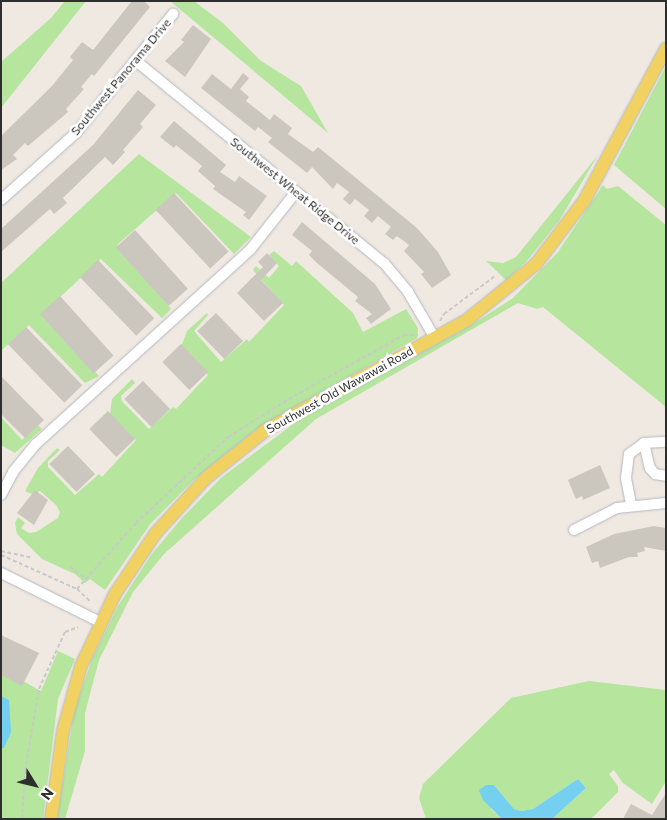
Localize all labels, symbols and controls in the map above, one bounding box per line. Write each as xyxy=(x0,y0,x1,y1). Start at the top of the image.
street label: Southwest Panorama Drive xyxy=(68,16,174,138)
street label: Southwest Wheat Ridge Drive xyxy=(228,134,362,248)
street label: Southwest Old Wawawai Road xyxy=(264,344,416,436)
north arrow xyxy=(10,760,60,810)
text: N xyxy=(38,785,58,803)

